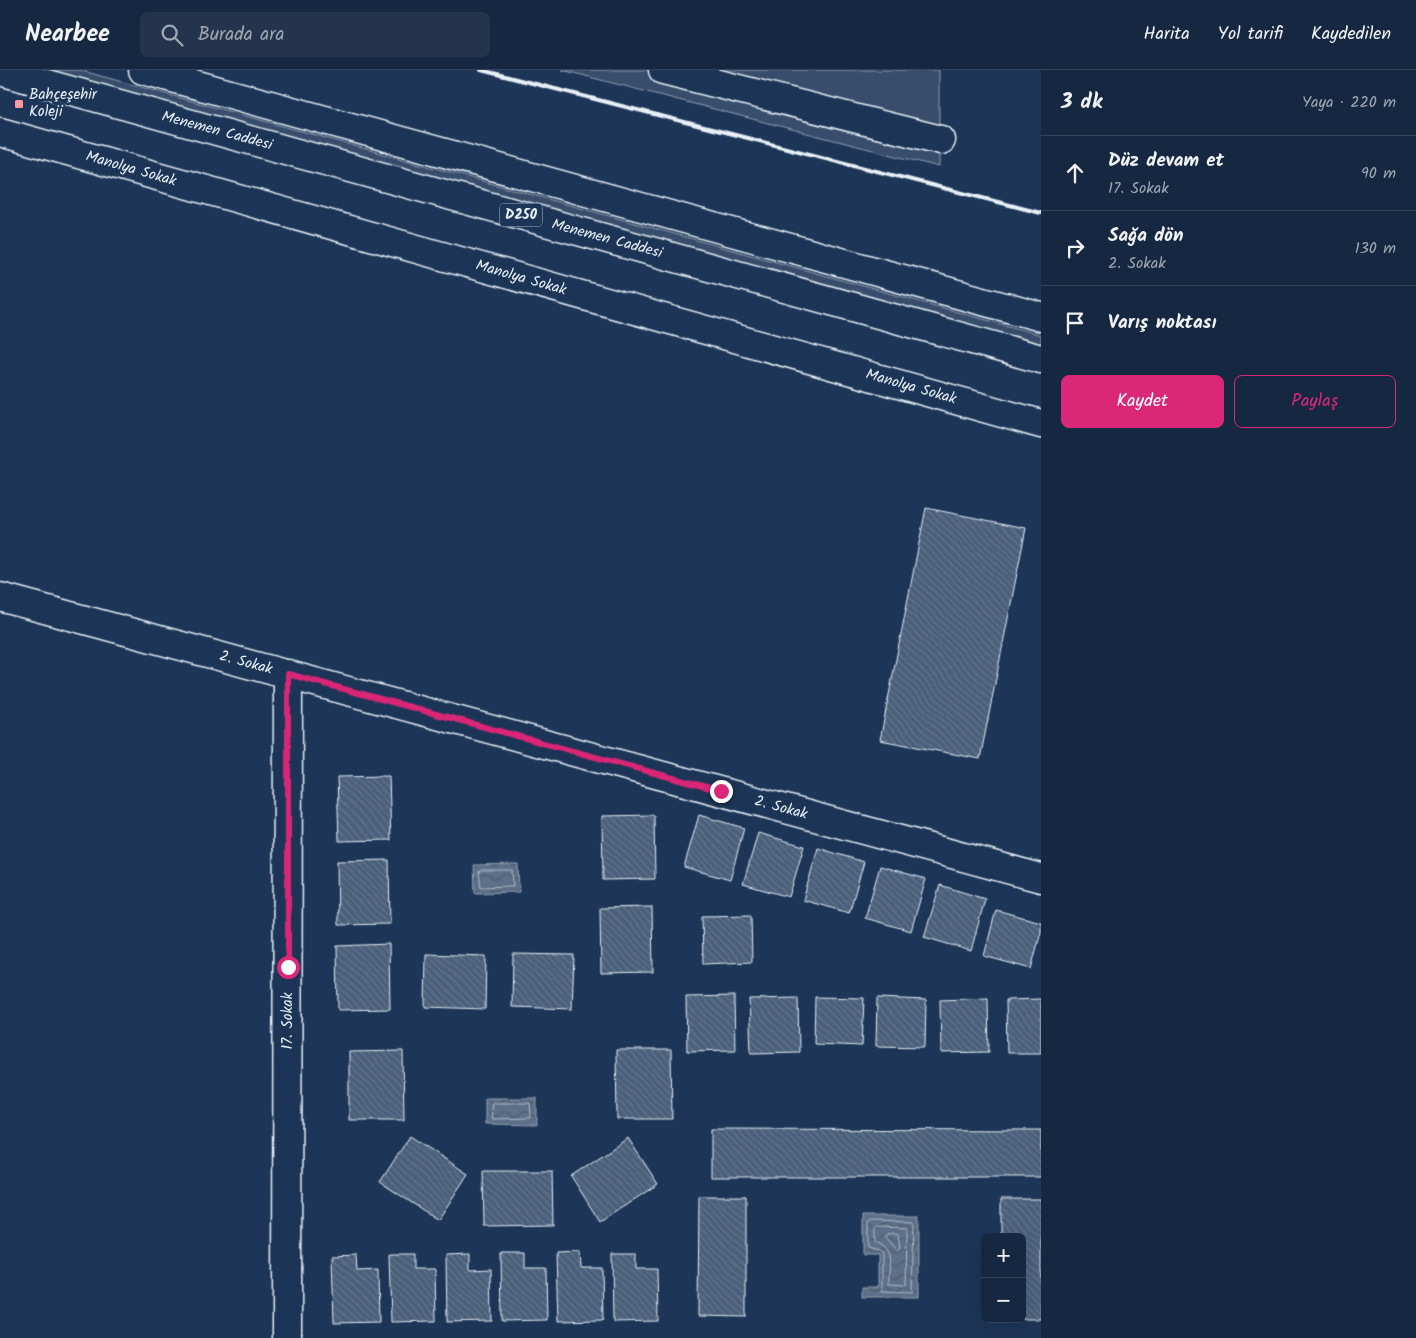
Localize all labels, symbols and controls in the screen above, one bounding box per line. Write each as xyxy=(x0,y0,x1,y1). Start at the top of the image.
search box xyxy=(140,12,490,57)
text: Nearbee xyxy=(25,15,110,54)
text: Burada ara xyxy=(198,20,284,50)
text: Harita xyxy=(1144,20,1190,49)
text: Yol tarifi xyxy=(1218,20,1283,49)
text: Kaydedilen xyxy=(1311,20,1391,49)
icon: search xyxy=(158,21,186,49)
place label: Bahçeşehir Koleji xyxy=(29,83,98,124)
text: 3 dk xyxy=(1061,86,1102,119)
text: Yaya · 220 m xyxy=(1302,90,1396,115)
marker: Bahçeşehir Koleji xyxy=(13,98,25,110)
street label: Menemen Caddesi xyxy=(159,105,276,158)
street label: Manolya Sokak xyxy=(83,145,180,194)
text: Düz devam et xyxy=(1108,146,1224,176)
icon: ahead xyxy=(1061,159,1089,187)
text: 90 m xyxy=(1361,161,1396,186)
text: 17. Sokak xyxy=(1108,176,1169,201)
road number: D250 xyxy=(500,204,542,226)
street label: Menemen Caddesi xyxy=(549,213,666,266)
text: Sağa dön xyxy=(1108,221,1184,251)
icon: right xyxy=(1061,234,1089,262)
text: 130 m xyxy=(1355,236,1396,261)
text: 2. Sokak xyxy=(1108,251,1166,276)
street label: Manolya Sokak xyxy=(473,254,570,303)
text: Varış noktası xyxy=(1108,308,1216,338)
icon: arrive xyxy=(1061,309,1089,337)
street label: Manolya Sokak xyxy=(863,363,960,412)
button: Kaydet xyxy=(1061,375,1224,428)
button: Paylaş xyxy=(1234,375,1396,428)
street label: 2. Sokak xyxy=(217,644,276,682)
route end xyxy=(710,780,733,803)
street label: 2. Sokak xyxy=(752,789,811,827)
route start xyxy=(277,956,300,979)
street label: 17. Sokak xyxy=(276,992,300,1050)
map controls xyxy=(981,1233,1026,1323)
button: + xyxy=(981,1233,1026,1278)
button: − xyxy=(981,1278,1026,1323)

